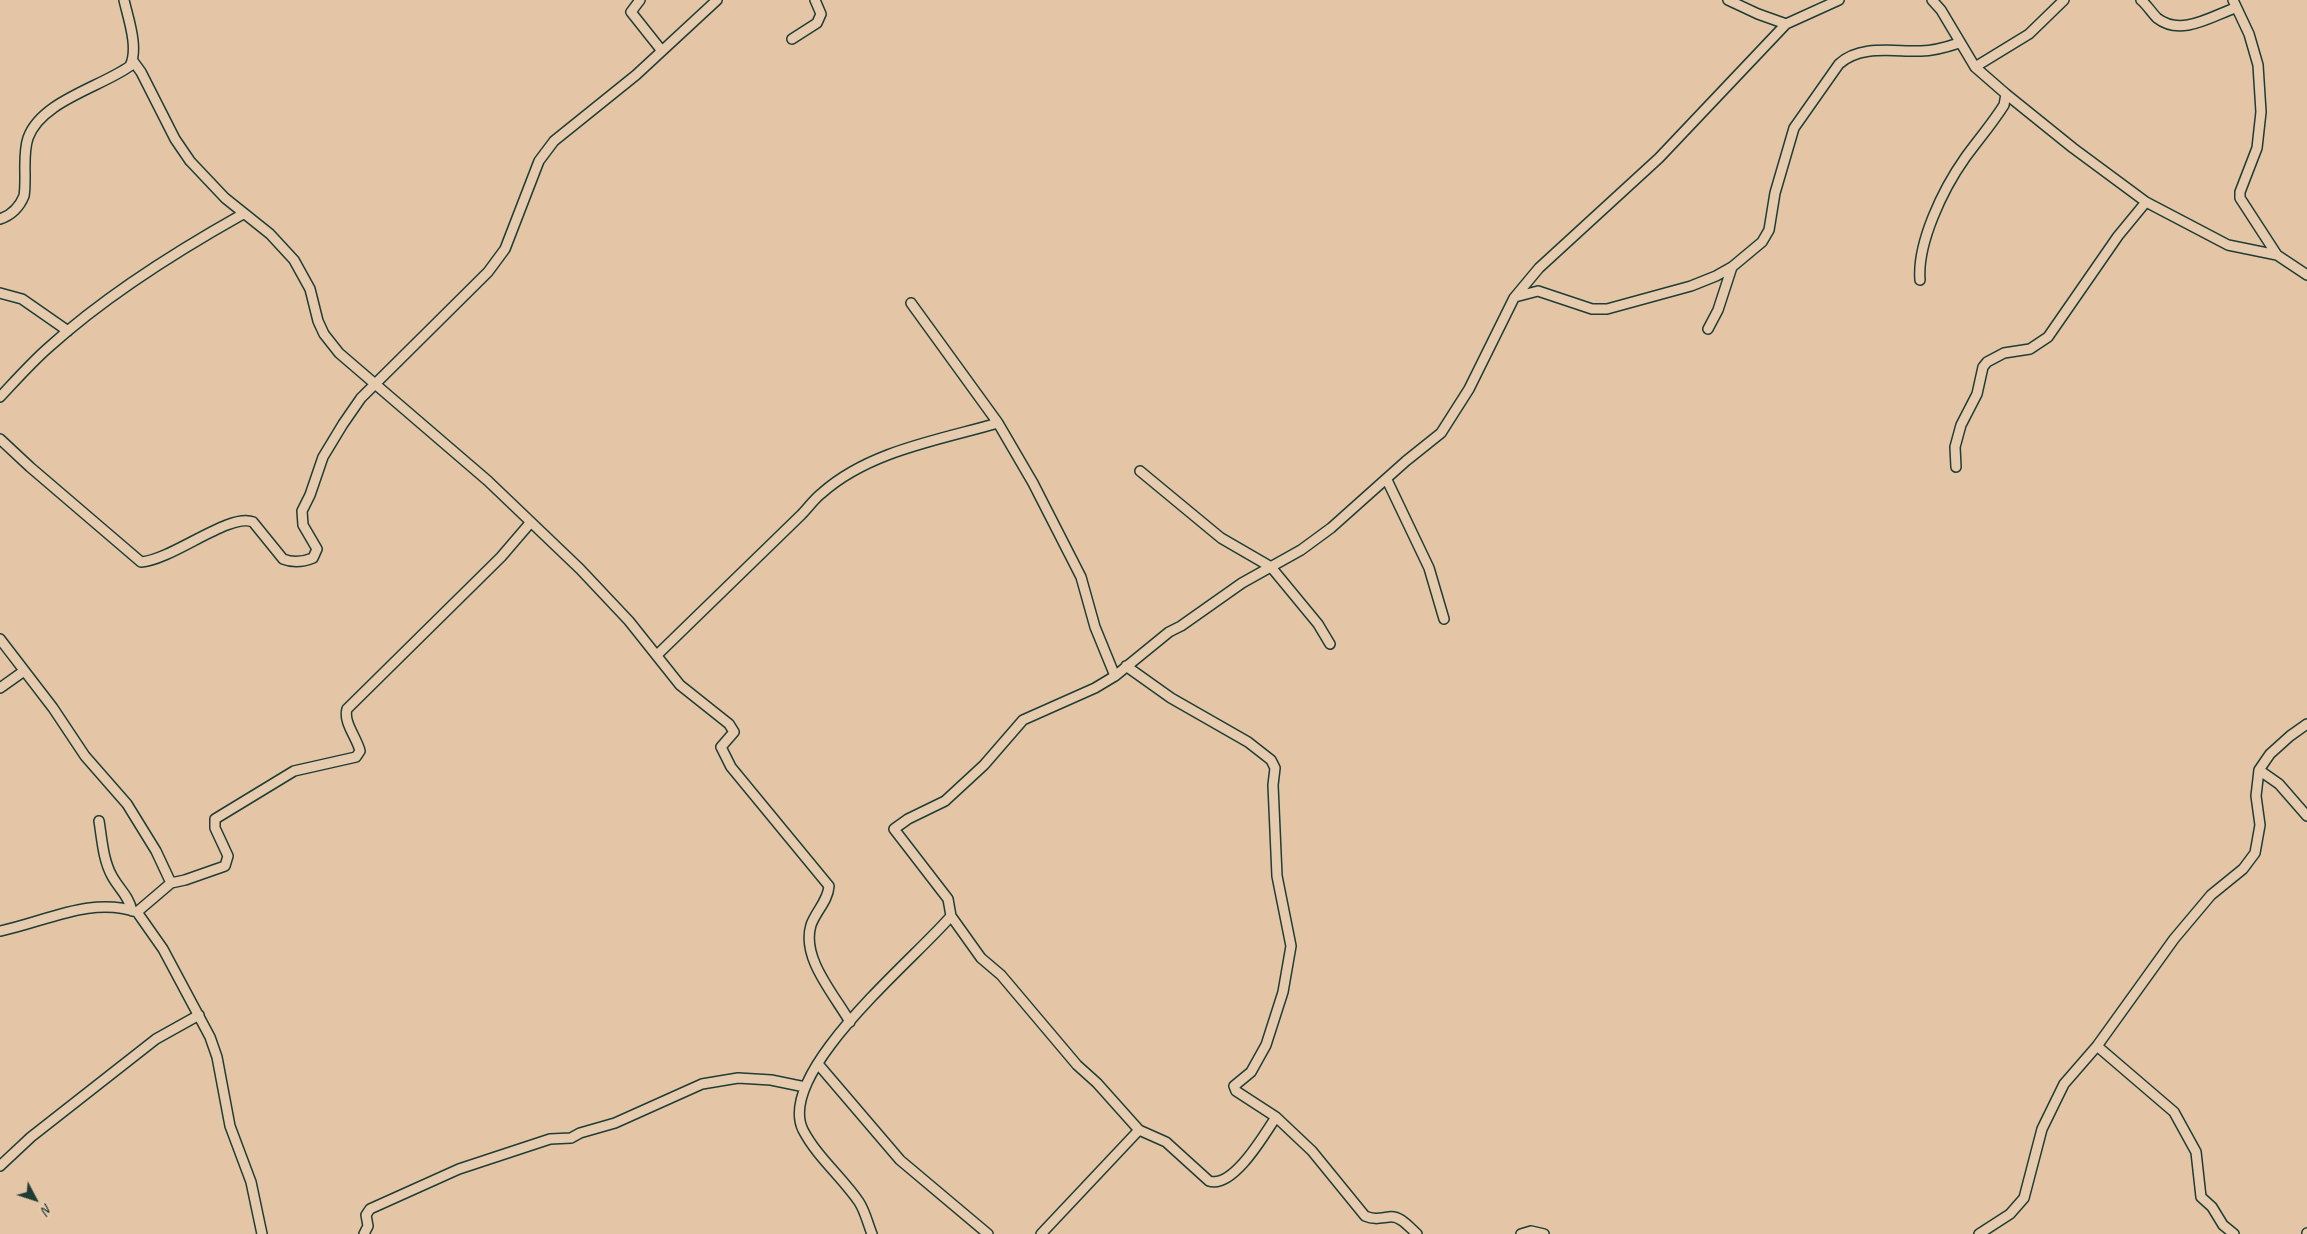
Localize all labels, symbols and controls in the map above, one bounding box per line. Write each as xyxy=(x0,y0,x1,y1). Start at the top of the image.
north arrow xyxy=(10,1174,60,1224)
text: N xyxy=(38,1200,56,1218)

